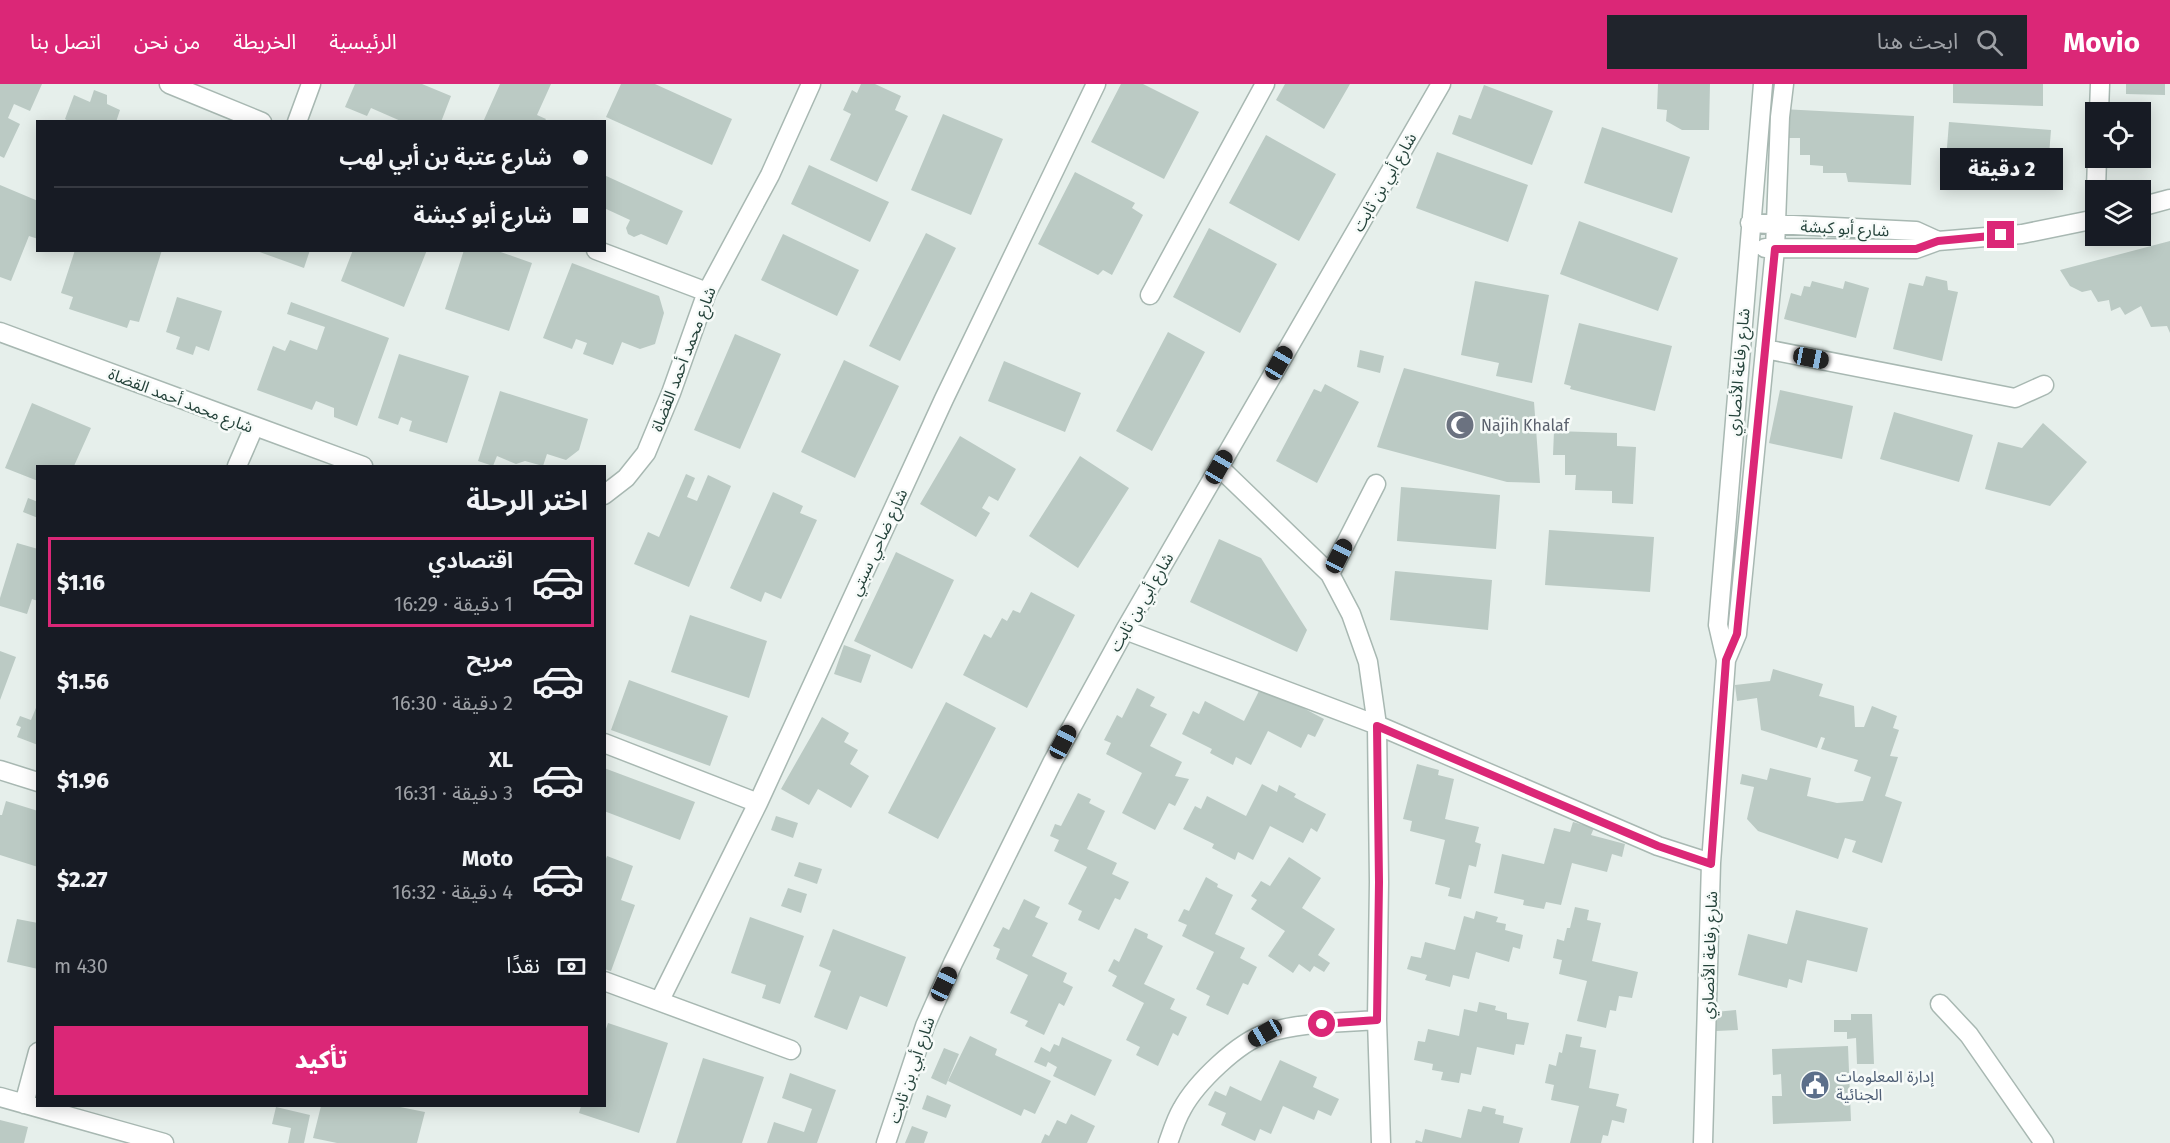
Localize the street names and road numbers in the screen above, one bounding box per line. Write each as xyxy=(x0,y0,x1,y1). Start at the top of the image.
street label: شارع أبي بن ثابت xyxy=(1348,129,1423,237)
street label: شارع أبو كبشة xyxy=(1800,217,1890,243)
street label: شارع محمد أحمد القضاة xyxy=(647,284,723,435)
street label: شارع رفاعة الأنصاري xyxy=(1723,307,1757,437)
street label: شارع محمد أحمد القضاة xyxy=(105,364,256,440)
street label: شارع ضاحي سبتي xyxy=(845,486,914,600)
street label: شارع أبي بن ثابت xyxy=(1105,549,1180,657)
street label: شارع رفاعة الأنصاري xyxy=(1698,891,1724,1019)
street label: شارع أبي بن ثابت xyxy=(884,1015,941,1127)

